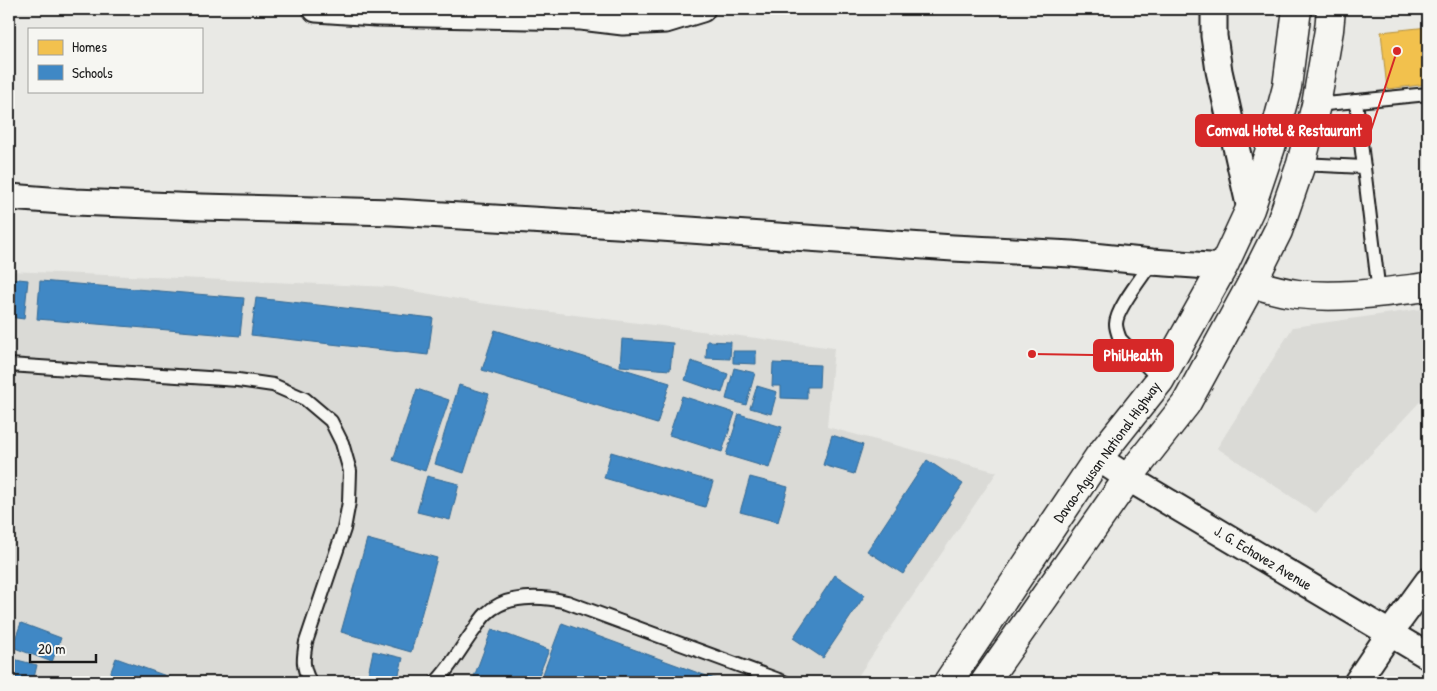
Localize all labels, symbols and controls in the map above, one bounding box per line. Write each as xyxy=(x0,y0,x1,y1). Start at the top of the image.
legend xyxy=(28,28,202,92)
text: Homes xyxy=(72,36,107,57)
text: Schools xyxy=(72,62,113,83)
callout: Comval Hotel & Restaurant xyxy=(1196,115,1371,146)
text: Comval Hotel & Restaurant xyxy=(1206,119,1362,141)
callout: PhilHealth xyxy=(1094,340,1173,371)
text: PhilHealth xyxy=(1104,344,1163,366)
street label: Davao-Agusan National Highway xyxy=(1048,377,1165,527)
street label: J. G. Echavez Avenue xyxy=(1210,520,1316,595)
scale bar xyxy=(30,631,96,663)
text: 20 m xyxy=(38,638,65,659)

